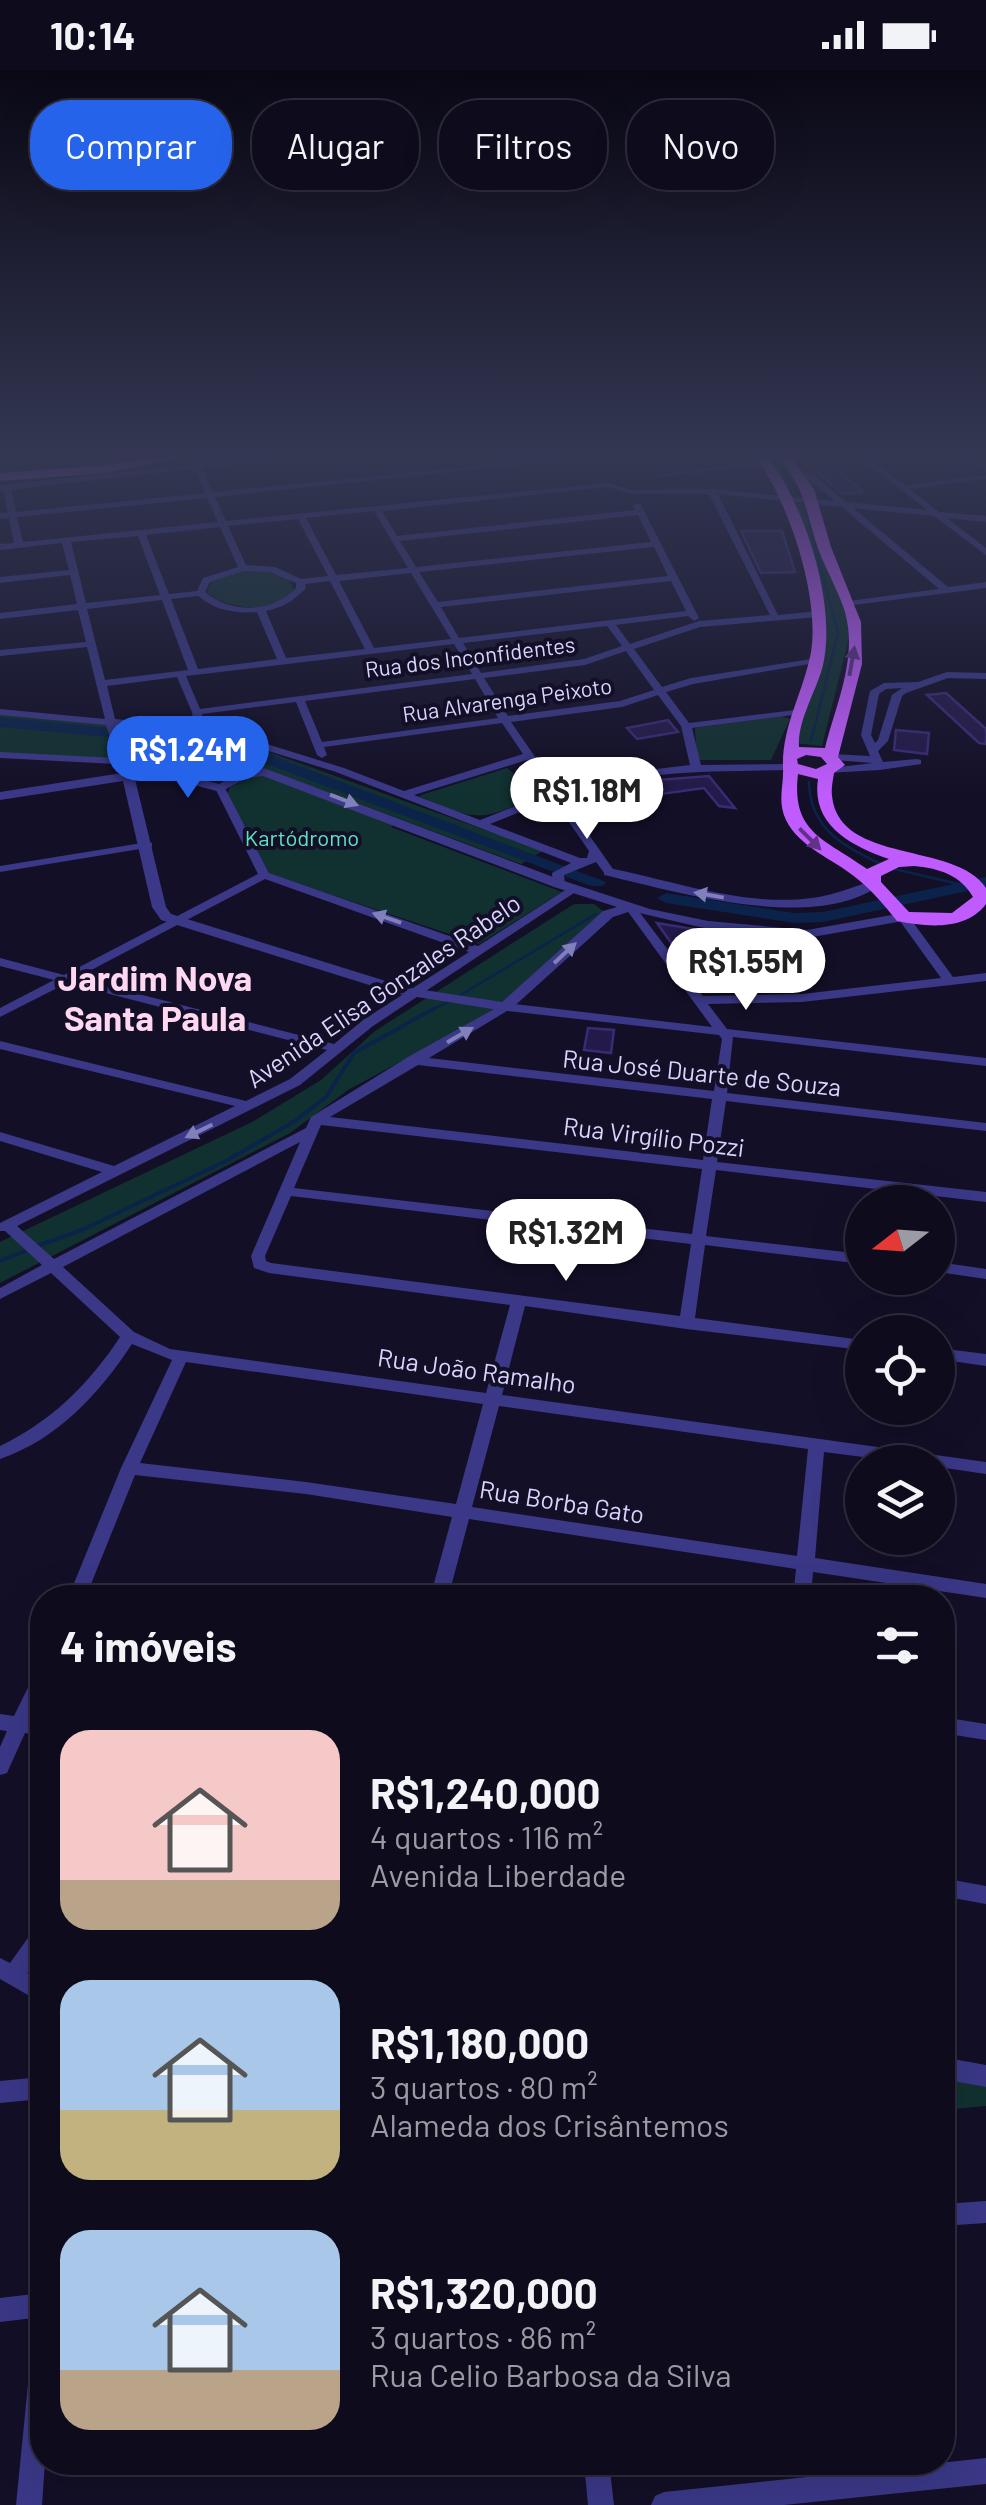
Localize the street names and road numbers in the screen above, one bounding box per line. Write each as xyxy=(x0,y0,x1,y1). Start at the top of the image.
street label: Rua dos Inconfidentes xyxy=(364,630,576,682)
street label: Rua Alvarenga Peixoto xyxy=(401,671,613,727)
street label: Avenida Elisa Gonzales Rabelo xyxy=(240,887,526,1093)
street label: Rua José Duarte de Souza xyxy=(561,1042,843,1102)
street label: Rua Virgílio Pozzi xyxy=(562,1110,746,1162)
street label: Rua João Ramalho xyxy=(376,1341,578,1399)
street label: Rua Borba Gato xyxy=(477,1473,647,1529)

